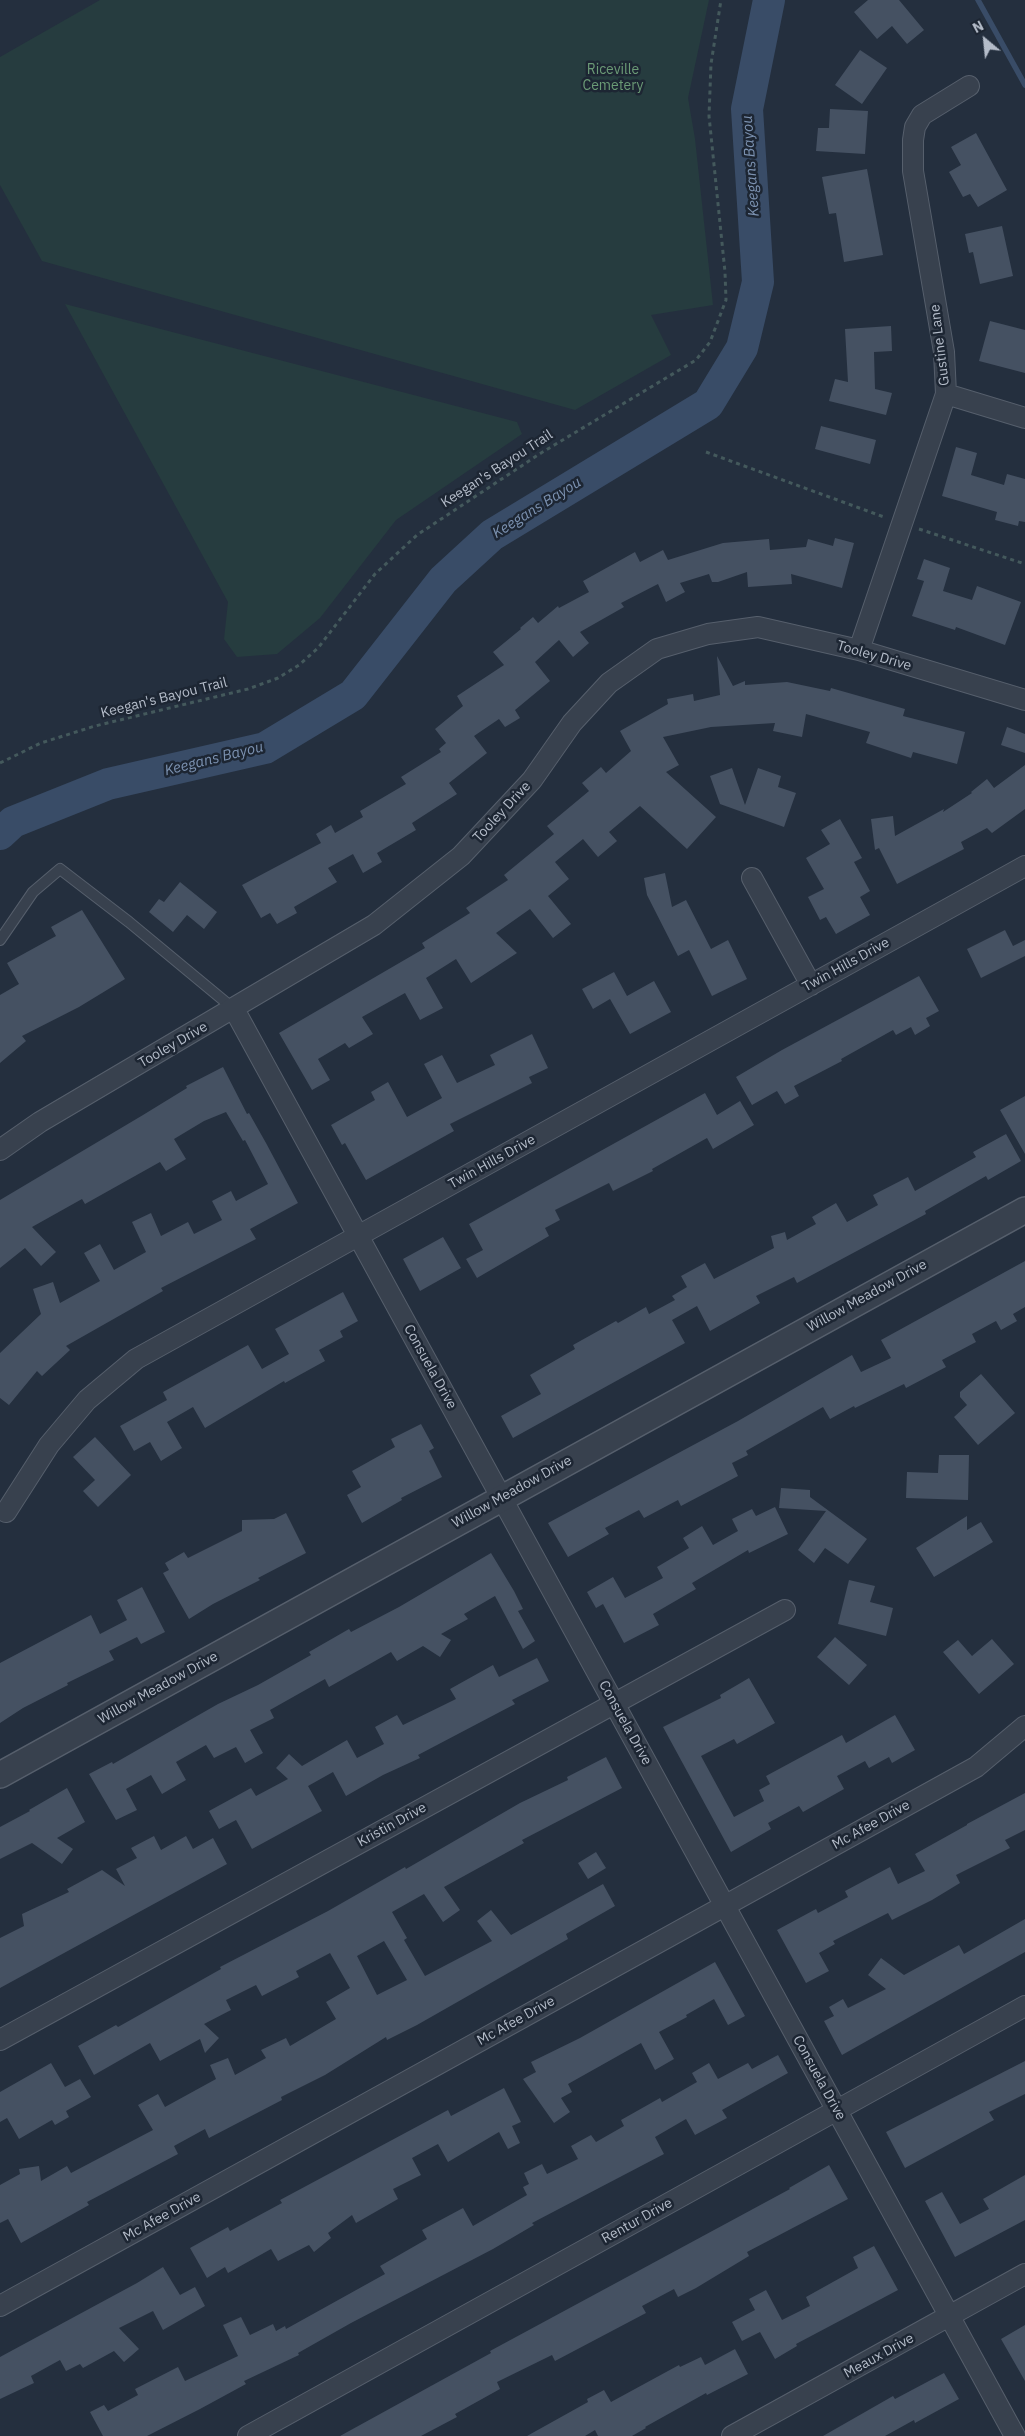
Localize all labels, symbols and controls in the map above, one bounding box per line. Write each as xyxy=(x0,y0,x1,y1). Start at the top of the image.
north arrow xyxy=(960,15,1010,65)
text: N xyxy=(969,16,987,37)
park label: Riceville Cemetery xyxy=(582,62,644,94)
water label: Keegans Bayou xyxy=(738,115,764,217)
street label: Gustine Lane xyxy=(927,303,953,387)
street label: Keegan's Bayou Trail xyxy=(438,427,556,511)
water label: Keegans Bayou xyxy=(489,474,585,542)
street label: Tooley Drive xyxy=(835,637,913,675)
street label: Keegan's Bayou Trail xyxy=(99,674,229,722)
water label: Keegans Bayou xyxy=(163,738,265,780)
street label: Tooley Drive xyxy=(470,778,534,846)
street label: Twin Hills Drive xyxy=(800,934,892,996)
street label: Tooley Drive xyxy=(135,1018,211,1072)
street label: Twin Hills Drive xyxy=(446,1131,538,1193)
street label: Willow Meadow Drive xyxy=(804,1256,930,1336)
street label: Consuela Drive xyxy=(400,1322,460,1412)
street label: Willow Meadow Drive xyxy=(449,1452,575,1532)
street label: Willow Meadow Drive xyxy=(95,1648,221,1728)
street label: Consuela Drive xyxy=(595,1678,655,1768)
street label: Mc Afee Drive xyxy=(829,1797,913,1853)
street label: Kristin Drive xyxy=(355,1799,429,1851)
street label: Mc Afee Drive xyxy=(474,1993,558,2049)
street label: Consuela Drive xyxy=(789,2033,849,2123)
street label: Mc Afee Drive xyxy=(120,2189,204,2245)
street label: Rentur Drive xyxy=(599,2195,675,2247)
street label: Meaux Drive xyxy=(841,2330,917,2382)

